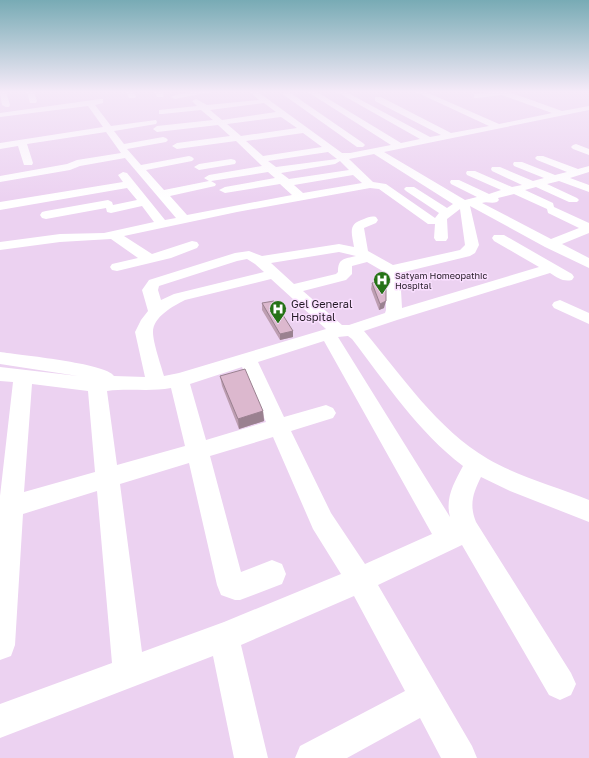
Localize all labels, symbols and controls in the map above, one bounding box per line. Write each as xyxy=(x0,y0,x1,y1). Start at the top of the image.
hospital icon: Satyam Homeopathic Hospital xyxy=(372,270,392,295)
place label: Satyam Homeopathic Hospital xyxy=(395,270,488,291)
place label: Gel General Hospital xyxy=(291,297,353,323)
hospital icon: Gel General Hospital xyxy=(268,299,288,324)

